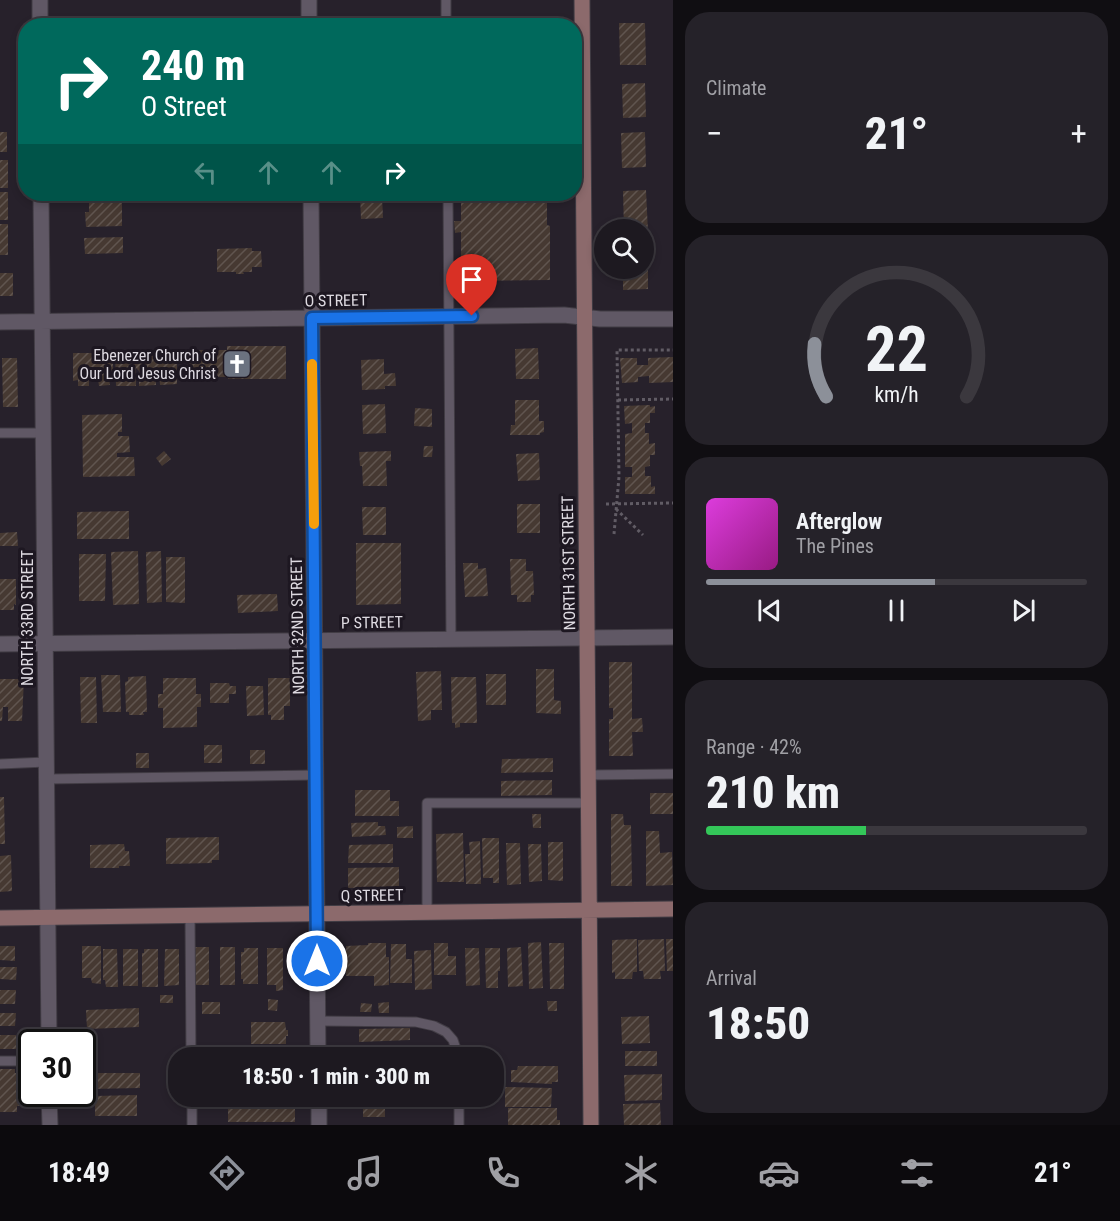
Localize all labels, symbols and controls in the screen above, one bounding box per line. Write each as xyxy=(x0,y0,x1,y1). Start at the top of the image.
text: 240 m xyxy=(141,41,246,90)
icon: right xyxy=(42,42,120,120)
text: Climate xyxy=(706,76,766,100)
text: O Street xyxy=(141,91,227,123)
text: 21° xyxy=(865,107,928,160)
text: − xyxy=(706,114,723,153)
text: + xyxy=(1071,114,1087,153)
icon: left xyxy=(189,156,222,189)
icon: ahead xyxy=(252,156,285,189)
icon: ahead xyxy=(315,156,348,189)
icon: right xyxy=(378,156,411,189)
map controls xyxy=(594,219,654,279)
button: search xyxy=(594,219,654,279)
pin xyxy=(446,254,497,316)
icon: arrive xyxy=(455,263,488,296)
street label: O STREET xyxy=(304,290,368,311)
text: 22 xyxy=(865,313,928,386)
place label: Ebenezer Church of Our Lord Jesus Christ xyxy=(80,346,216,383)
church icon: Ebenezer Church of Our Lord Jesus Christ xyxy=(221,348,253,380)
text: km/h xyxy=(874,382,919,407)
street label: NORTH 31ST STREET xyxy=(558,496,579,630)
text: Afterglow xyxy=(796,509,882,534)
text: The Pines xyxy=(796,534,874,558)
street label: NORTH 33RD STREET xyxy=(18,550,37,686)
street label: NORTH 32ND STREET xyxy=(287,557,308,695)
icon: previous xyxy=(753,594,786,627)
icon: pause xyxy=(880,594,913,627)
icon: next xyxy=(1007,594,1040,627)
street label: P STREET xyxy=(341,612,403,633)
text: Range · 42% xyxy=(706,735,802,759)
text: 210 km xyxy=(706,766,840,819)
street label: Q STREET xyxy=(340,885,404,906)
position arrow xyxy=(285,929,349,993)
text: Arrival xyxy=(706,966,757,990)
text: 18:50 xyxy=(706,997,810,1050)
speed limit sign: 30 xyxy=(18,1029,96,1107)
text: 18:50 · 1 min · 300 m xyxy=(242,1064,430,1089)
icon: directions xyxy=(206,1152,248,1194)
icon: music xyxy=(344,1152,386,1194)
icon: phone xyxy=(482,1152,524,1194)
icon: climate xyxy=(620,1152,662,1194)
icon: car xyxy=(758,1152,800,1194)
icon: filters xyxy=(896,1152,938,1194)
text: 18:49 xyxy=(48,1157,110,1189)
text: 21° xyxy=(1034,1157,1072,1189)

